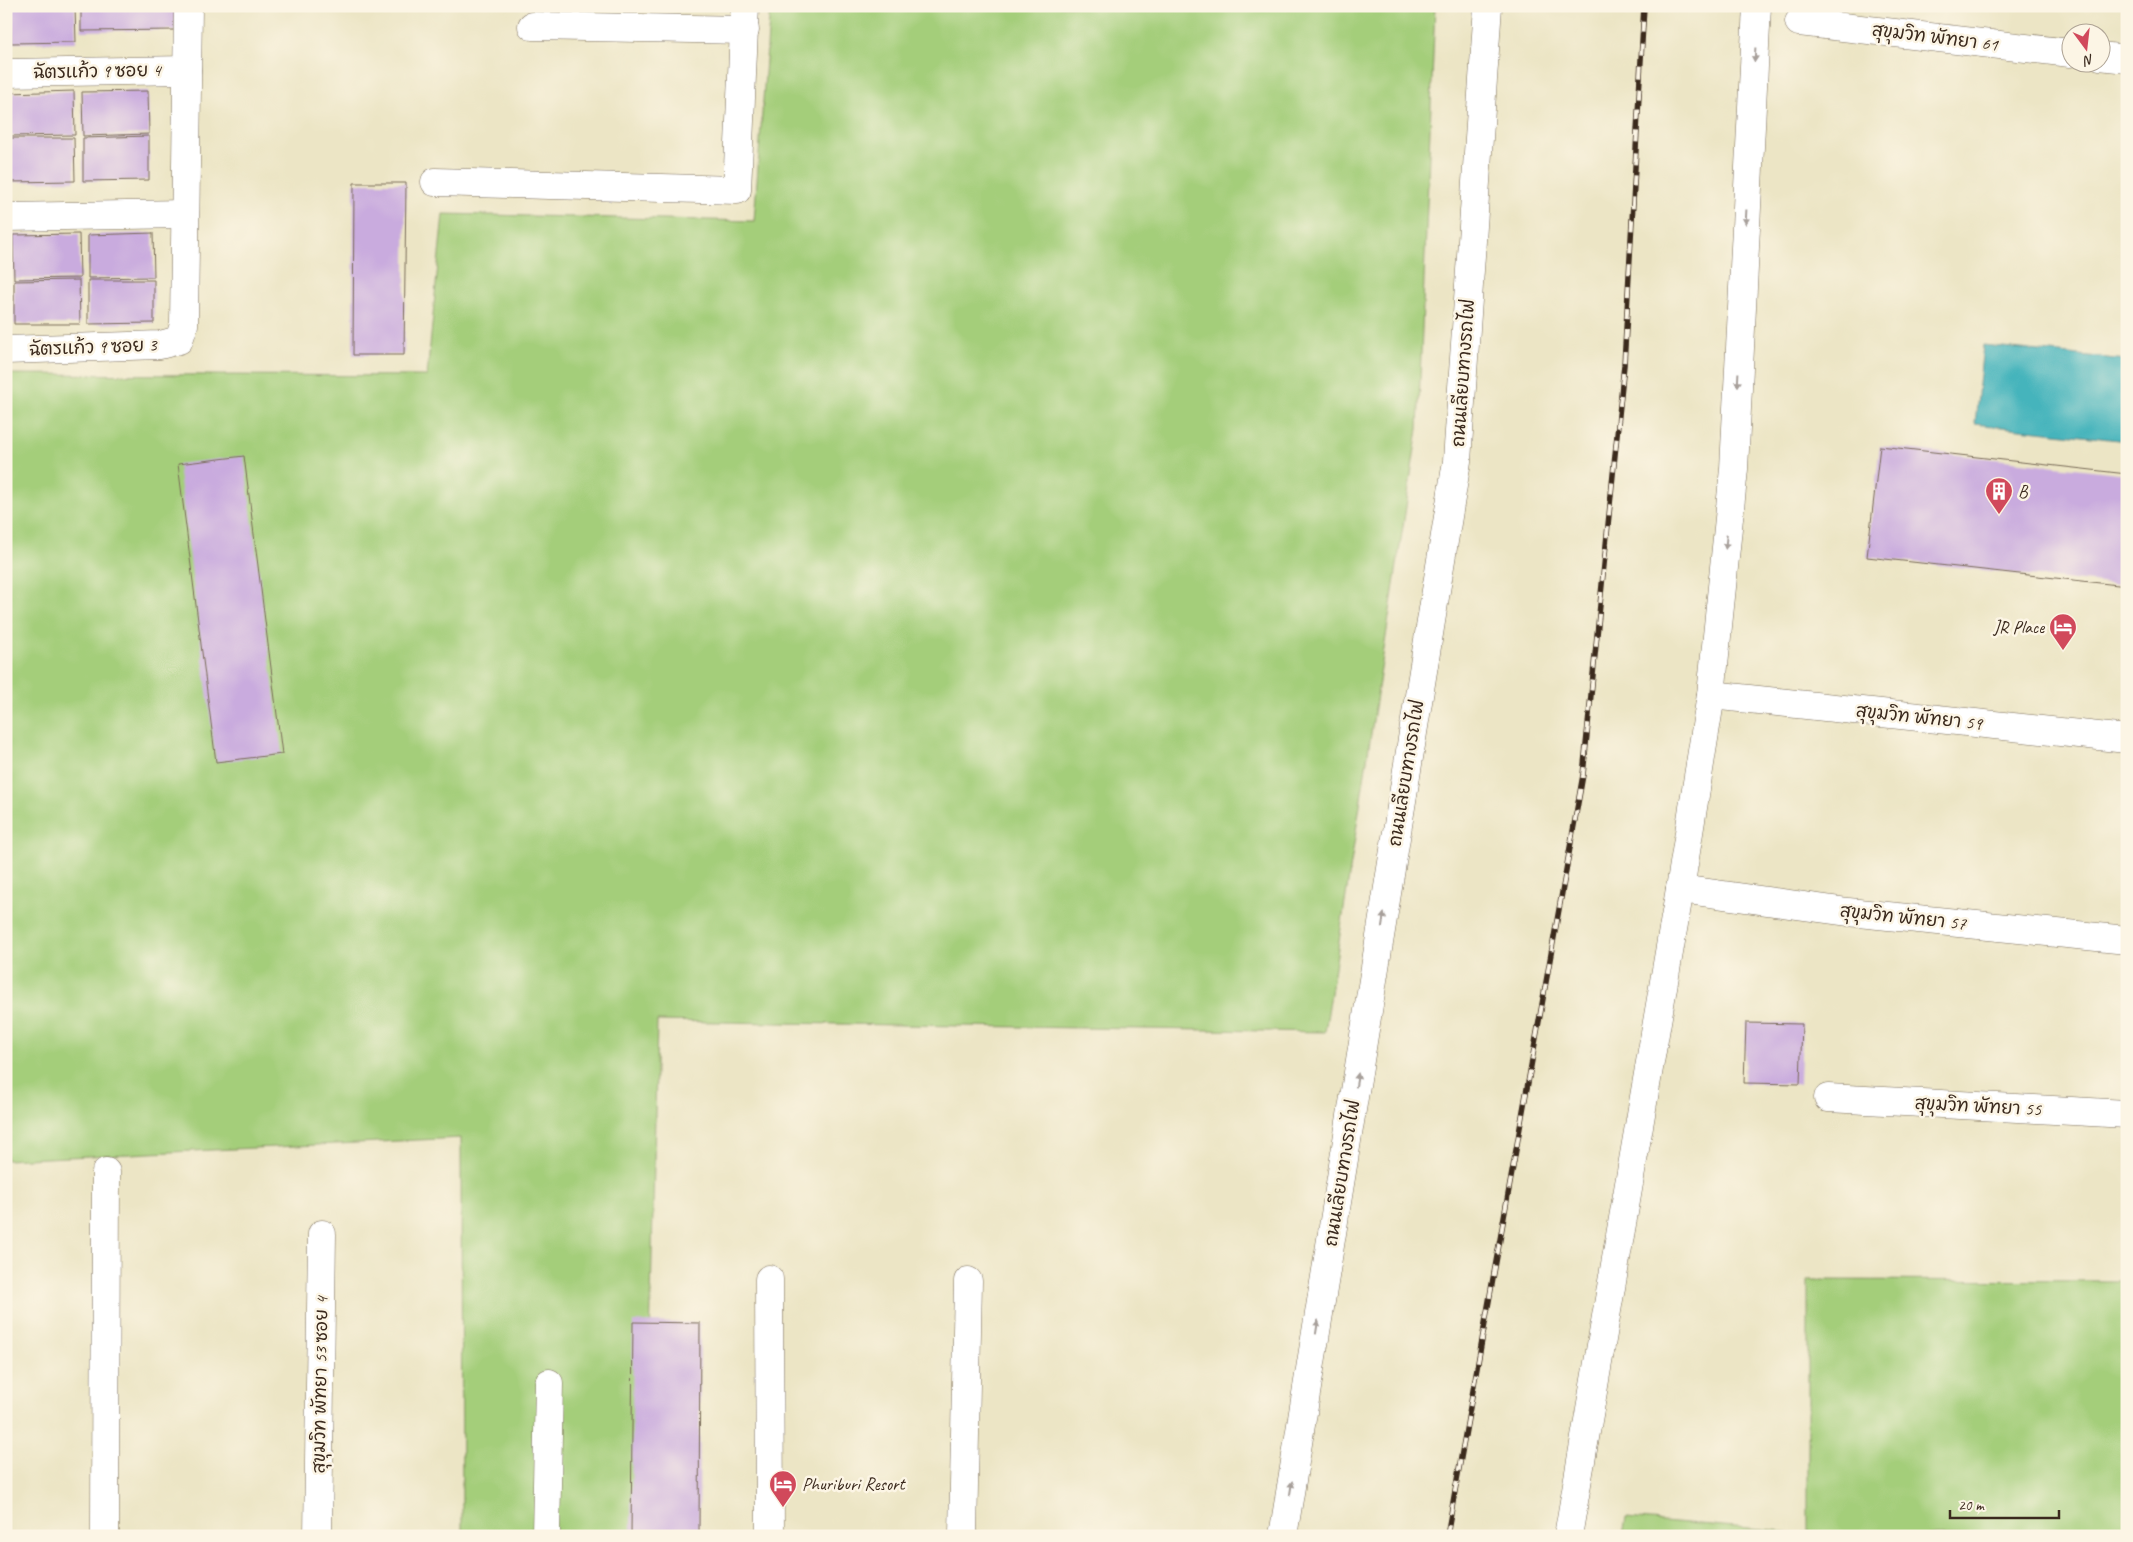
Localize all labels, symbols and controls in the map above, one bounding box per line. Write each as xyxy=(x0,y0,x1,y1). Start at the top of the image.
street label: สุขุมวิท พัทยา 61 xyxy=(1871,18,2000,59)
north arrow xyxy=(2060,22,2110,72)
one-way arrow xyxy=(1750,47,1758,63)
text: N xyxy=(2081,51,2096,70)
street label: ฉัตรแก้ว 9 ซอย 4 xyxy=(33,58,163,83)
one-way arrow xyxy=(1742,209,1750,225)
street label: ถนนเลียบทางรถไฟ xyxy=(1445,298,1479,448)
street label: ฉัตรแก้ว 9 ซอย 3 xyxy=(29,333,159,360)
one-way arrow xyxy=(1734,372,1742,388)
building icon: B xyxy=(1984,476,2014,515)
place label: B xyxy=(2018,480,2029,502)
one-way arrow xyxy=(1722,534,1730,550)
hotel icon: JR Place xyxy=(2048,612,2078,651)
place label: JR Place xyxy=(1993,616,2045,638)
street label: ถนนเลียบทางรถไฟ xyxy=(1382,698,1428,848)
street label: สุขุมวิท พัทยา 59 xyxy=(1855,699,1985,738)
street label: สุขุมวิท พัทยา 57 xyxy=(1839,899,1968,938)
one-way arrow xyxy=(1379,912,1387,928)
one-way arrow xyxy=(1353,1072,1361,1088)
street label: สุขุมวิท พัทยา 55 xyxy=(1914,1092,2043,1123)
street label: ถนนเลียบทางรถไฟ xyxy=(1318,1098,1364,1248)
street label: สุขุมวิท พัทยา 53 ซอย 4 xyxy=(307,1295,336,1474)
one-way arrow xyxy=(1313,1319,1321,1335)
hotel icon: Phuriburi Resort xyxy=(768,1469,798,1508)
place label: Phuriburi Resort xyxy=(802,1473,906,1495)
one-way arrow xyxy=(1287,1479,1295,1495)
scale bar xyxy=(1950,1487,2059,1519)
text: 20 m xyxy=(1958,1496,1985,1515)

